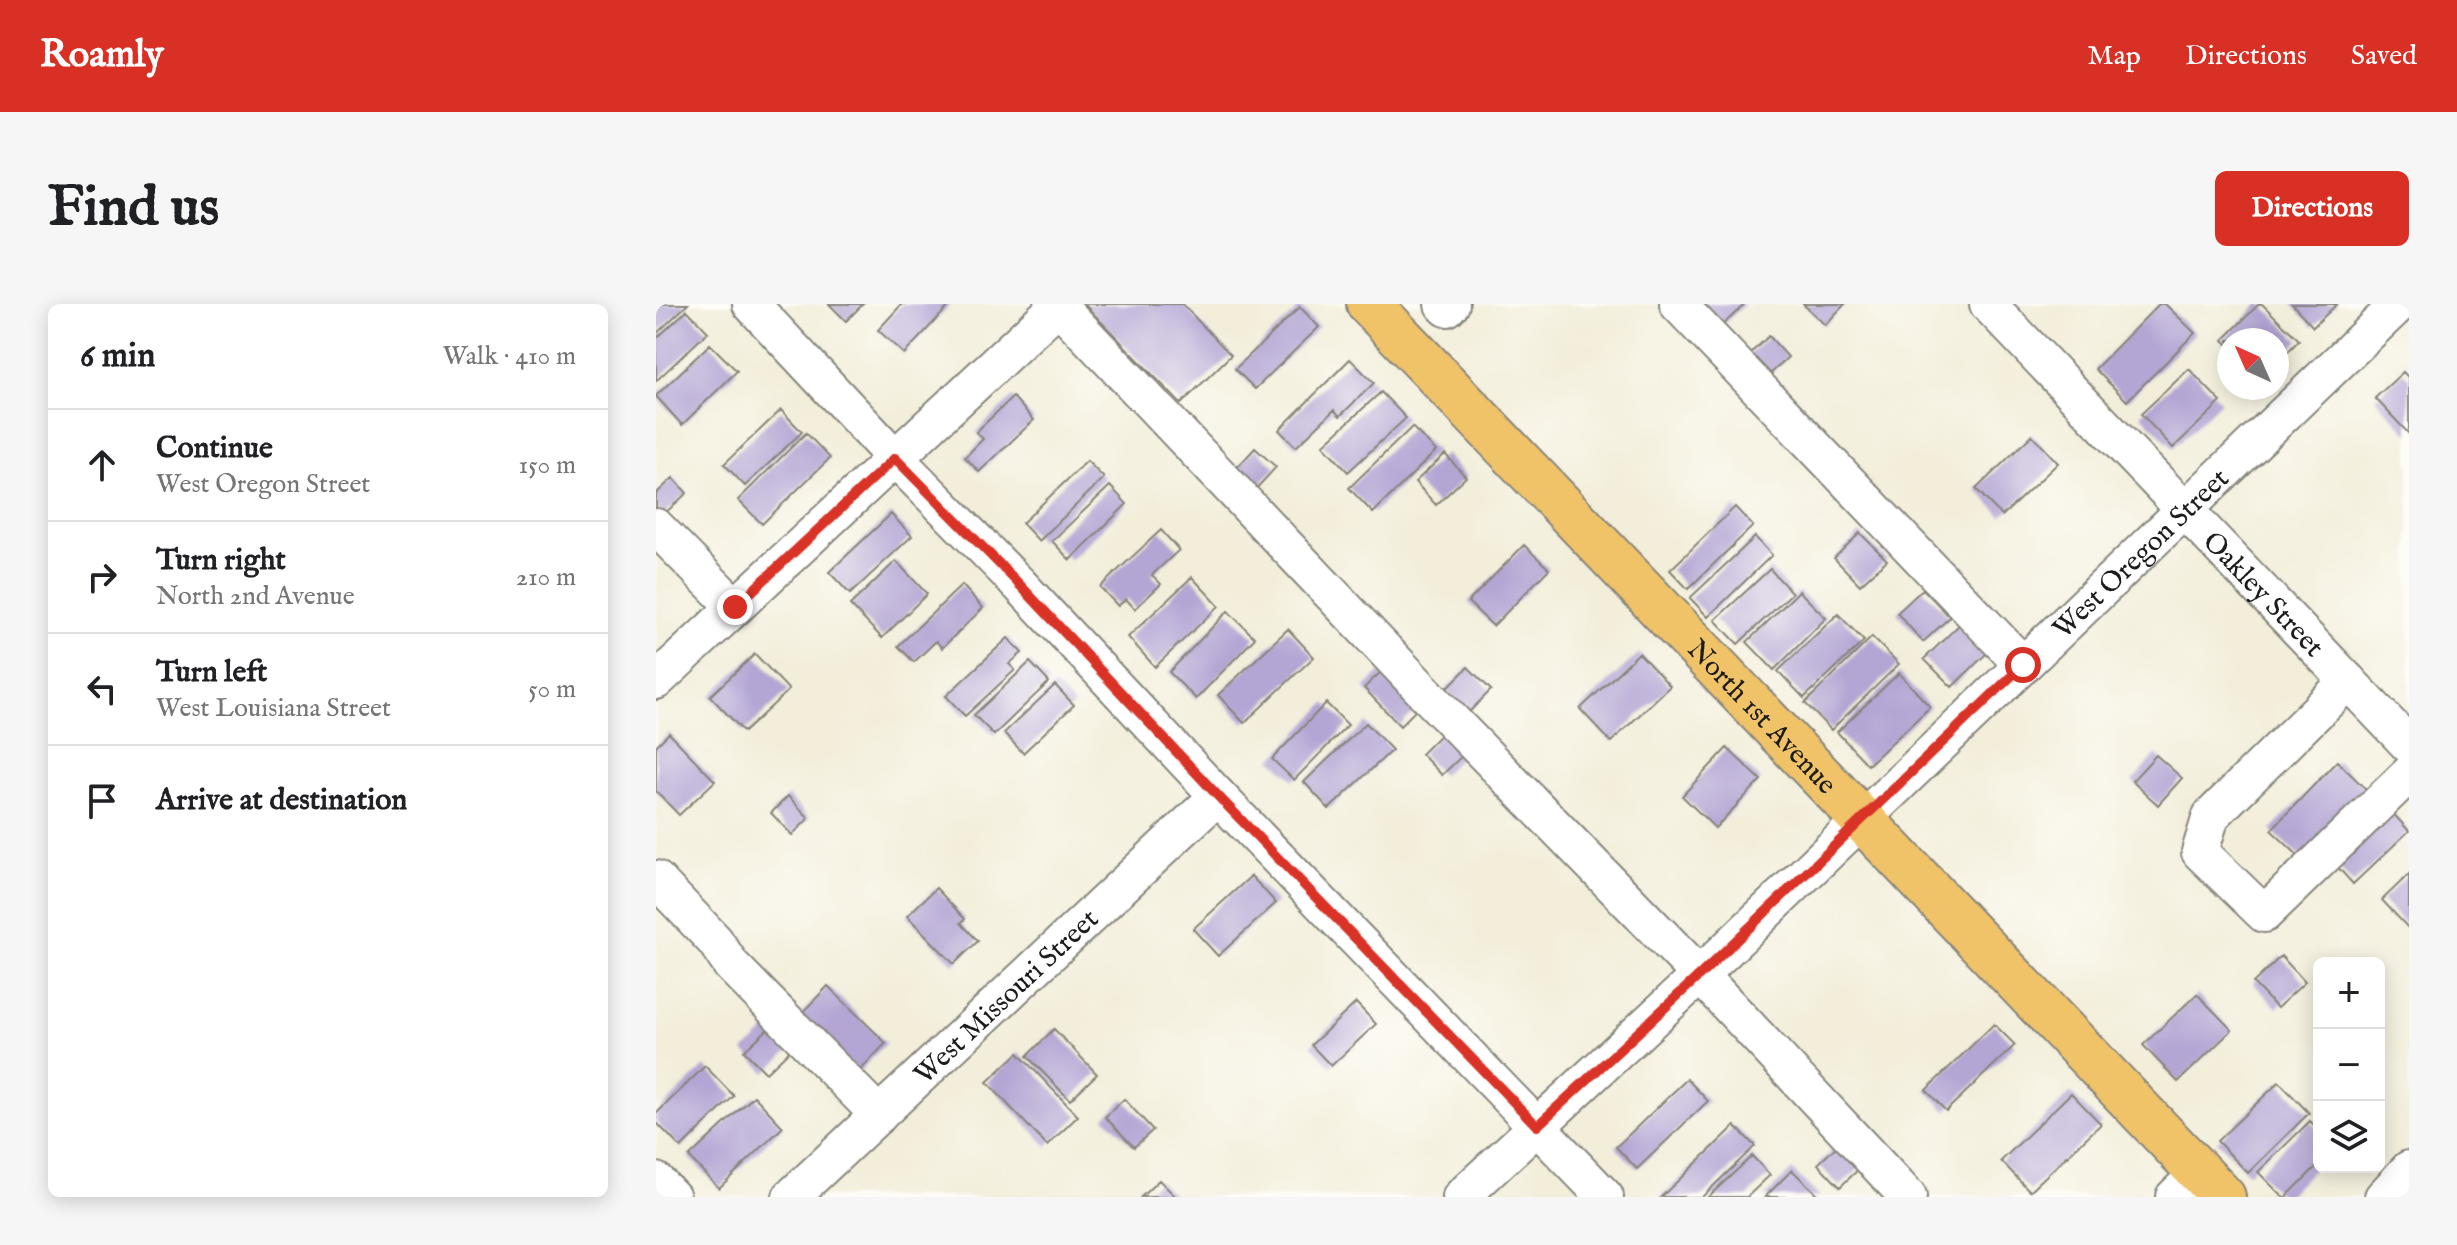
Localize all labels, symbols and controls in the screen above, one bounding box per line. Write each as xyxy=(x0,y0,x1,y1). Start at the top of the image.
text: Roamly xyxy=(40,32,164,80)
text: Map xyxy=(2087,39,2141,74)
text: Directions xyxy=(2185,39,2307,74)
text: Saved xyxy=(2351,39,2417,74)
button: Directions xyxy=(2215,171,2409,246)
text: Find us xyxy=(48,173,219,244)
north arrow xyxy=(2217,328,2289,400)
text: 6 min xyxy=(80,335,155,378)
text: Walk · 410 m xyxy=(443,340,576,373)
text: Continue xyxy=(156,430,273,468)
icon: ahead xyxy=(80,443,124,487)
text: 150 m xyxy=(518,449,576,482)
street label: West Oregon Street xyxy=(2046,462,2237,647)
text: West Oregon Street xyxy=(156,468,370,501)
street label: Oakley Street xyxy=(2194,525,2331,665)
text: Turn right xyxy=(156,542,286,580)
icon: right xyxy=(80,555,124,599)
text: 210 m xyxy=(516,561,576,594)
text: North 2nd Avenue xyxy=(156,580,355,613)
route end xyxy=(717,589,753,625)
street label: North 1st Avenue xyxy=(1679,633,1843,803)
route start xyxy=(2005,647,2041,683)
text: Turn left xyxy=(156,654,267,692)
icon: left xyxy=(80,667,124,711)
text: 50 m xyxy=(528,673,576,706)
text: West Louisiana Street xyxy=(156,692,391,725)
icon: arrive xyxy=(80,779,124,823)
text: Arrive at destination xyxy=(156,782,407,820)
street label: West Missouri Street xyxy=(907,902,1107,1093)
map controls xyxy=(2313,957,2385,1173)
button: + xyxy=(2313,957,2385,1029)
button: − xyxy=(2313,1029,2385,1101)
button: layers xyxy=(2313,1101,2385,1173)

